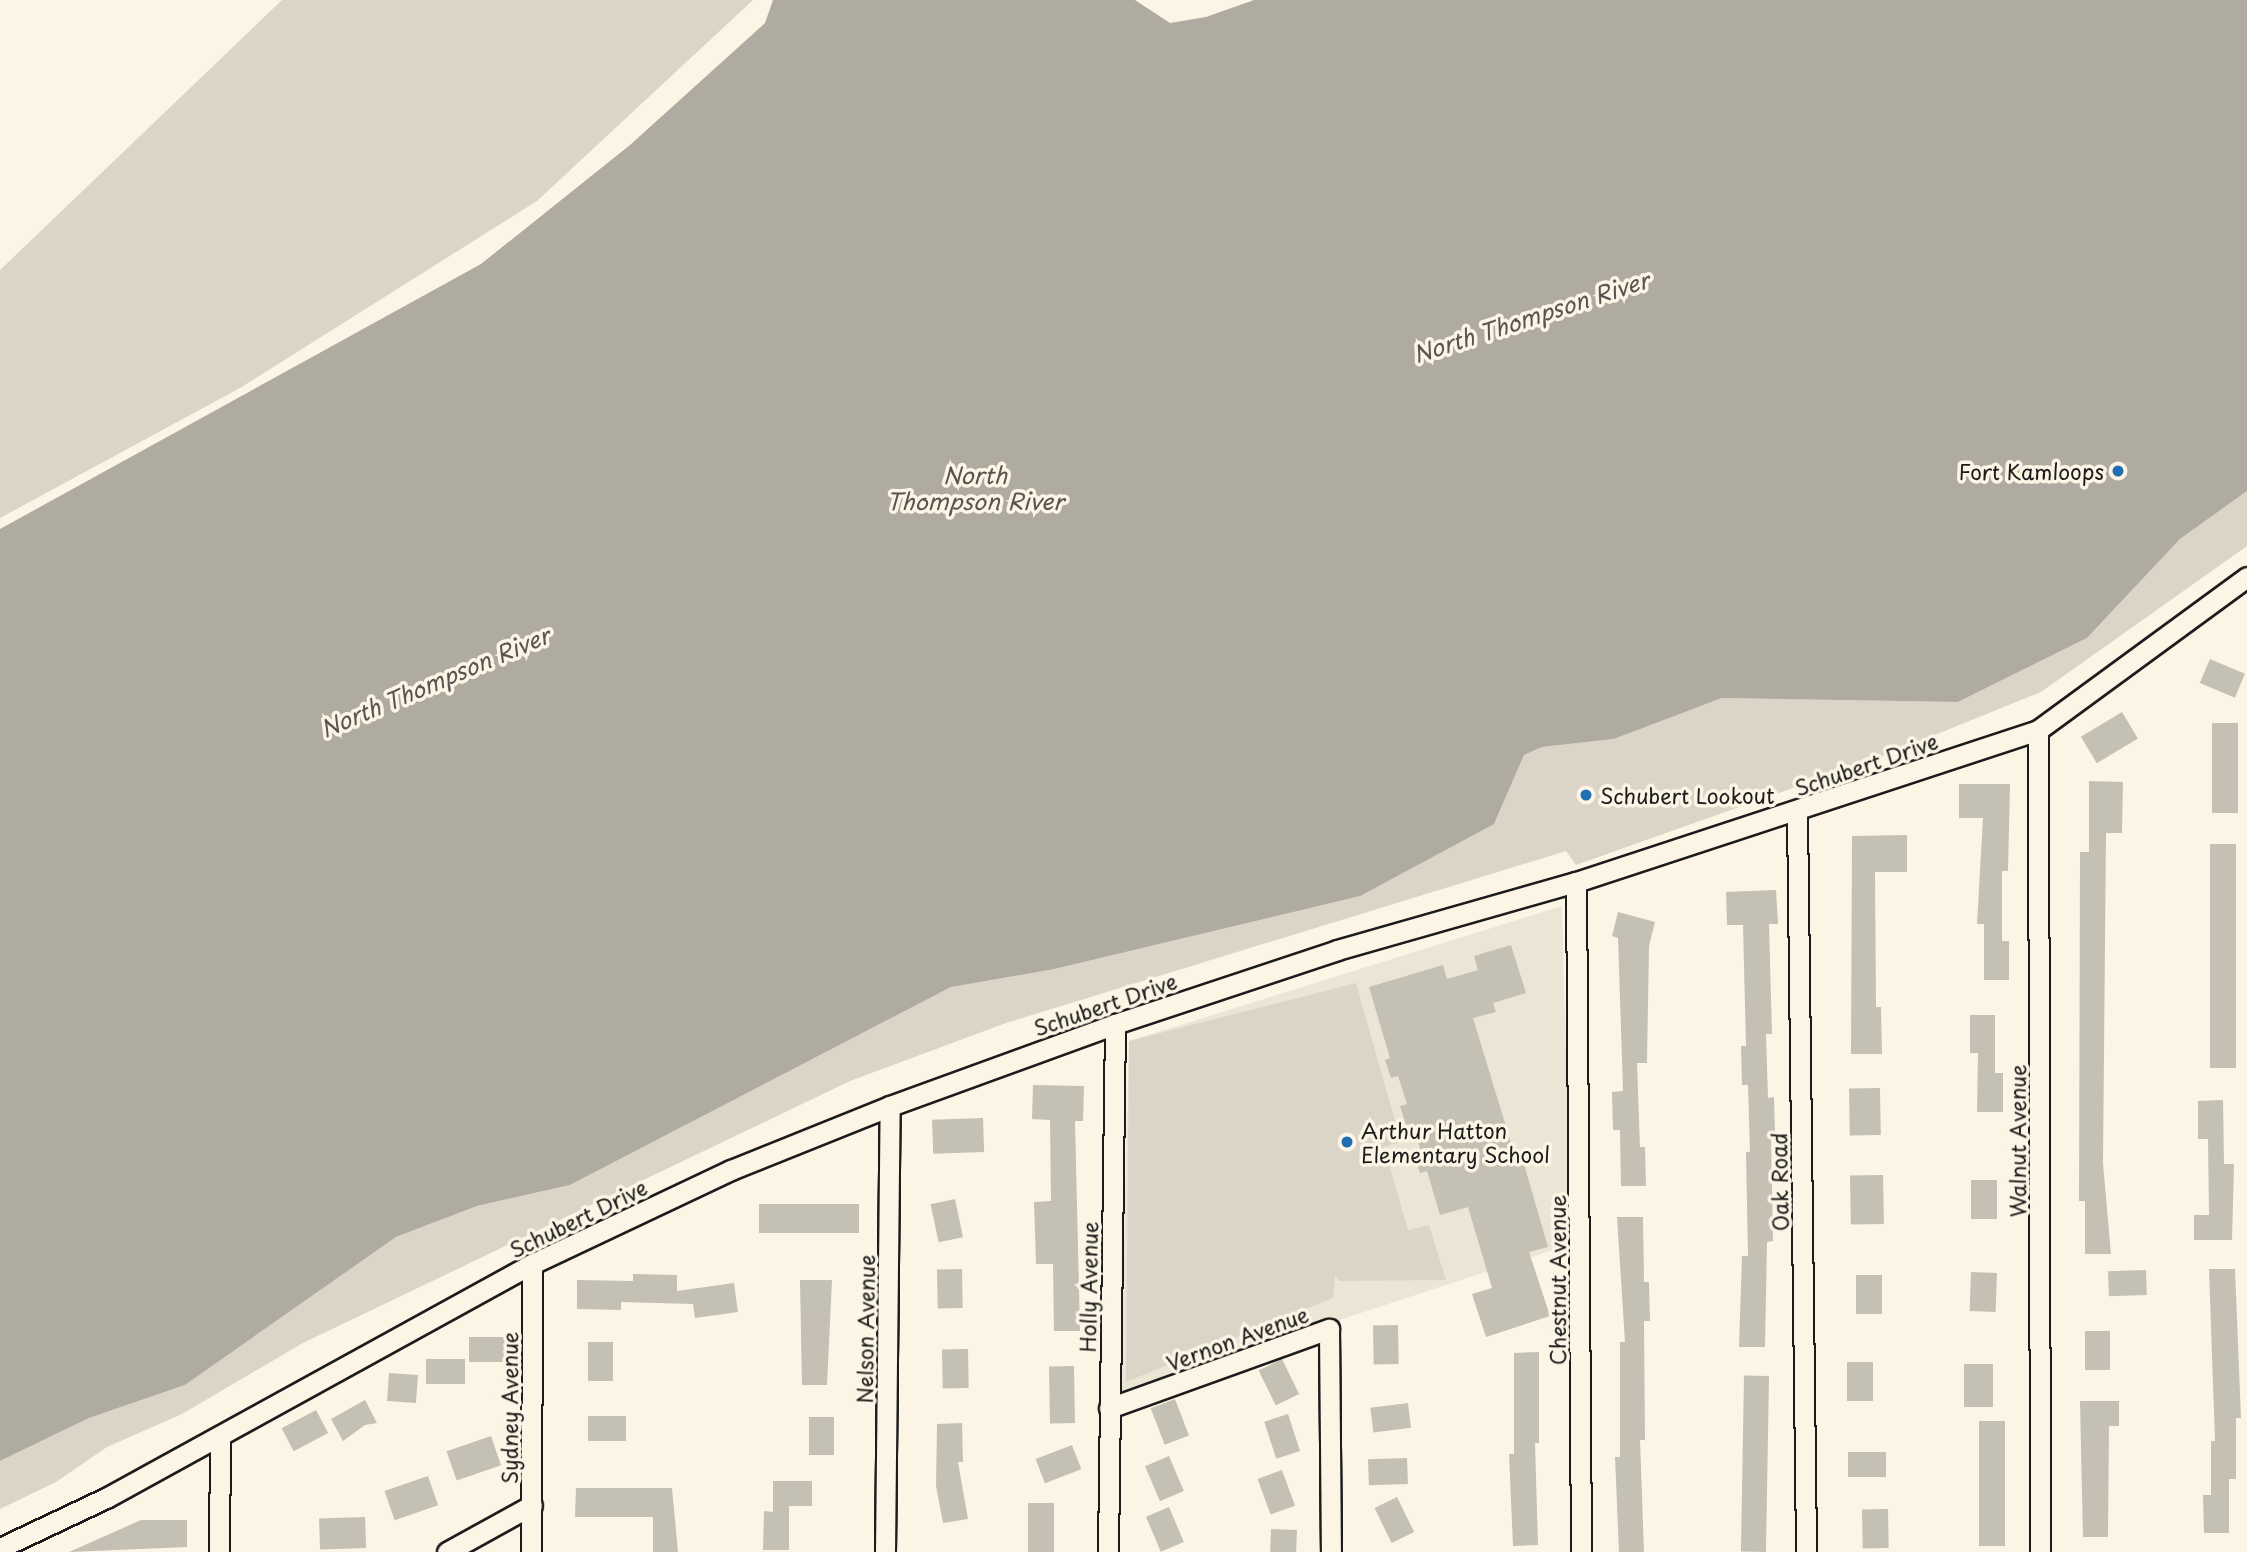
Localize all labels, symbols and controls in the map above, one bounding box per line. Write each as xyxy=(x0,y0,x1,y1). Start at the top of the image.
water label: North Thompson River xyxy=(1408,265,1654,369)
place label: Fort Kamloops xyxy=(1960,458,2104,484)
water label: North Thompson River xyxy=(886,461,1064,515)
marker: Fort Kamloops xyxy=(2110,463,2126,479)
water label: North Thompson River xyxy=(315,621,555,743)
street label: Schubert Drive xyxy=(1791,728,1941,800)
place label: Schubert Lookout xyxy=(1600,782,1775,808)
marker: Schubert Lookout xyxy=(1578,787,1594,803)
street label: Schubert Drive xyxy=(1030,968,1180,1040)
street label: Walnut Avenue xyxy=(2004,1066,2030,1216)
place label: Arthur Hatton Elementary School xyxy=(1361,1117,1550,1167)
street label: Oak Road xyxy=(1766,1132,1792,1232)
marker: Arthur Hatton Elementary School xyxy=(1339,1134,1355,1150)
street label: Schubert Drive xyxy=(505,1174,651,1262)
street label: Chestnut Avenue xyxy=(1544,1196,1570,1364)
street label: Holly Avenue xyxy=(1074,1222,1102,1352)
street label: Nelson Avenue xyxy=(851,1256,879,1402)
street label: Vernon Avenue xyxy=(1163,1301,1311,1375)
street label: Sydney Avenue xyxy=(496,1332,522,1484)

